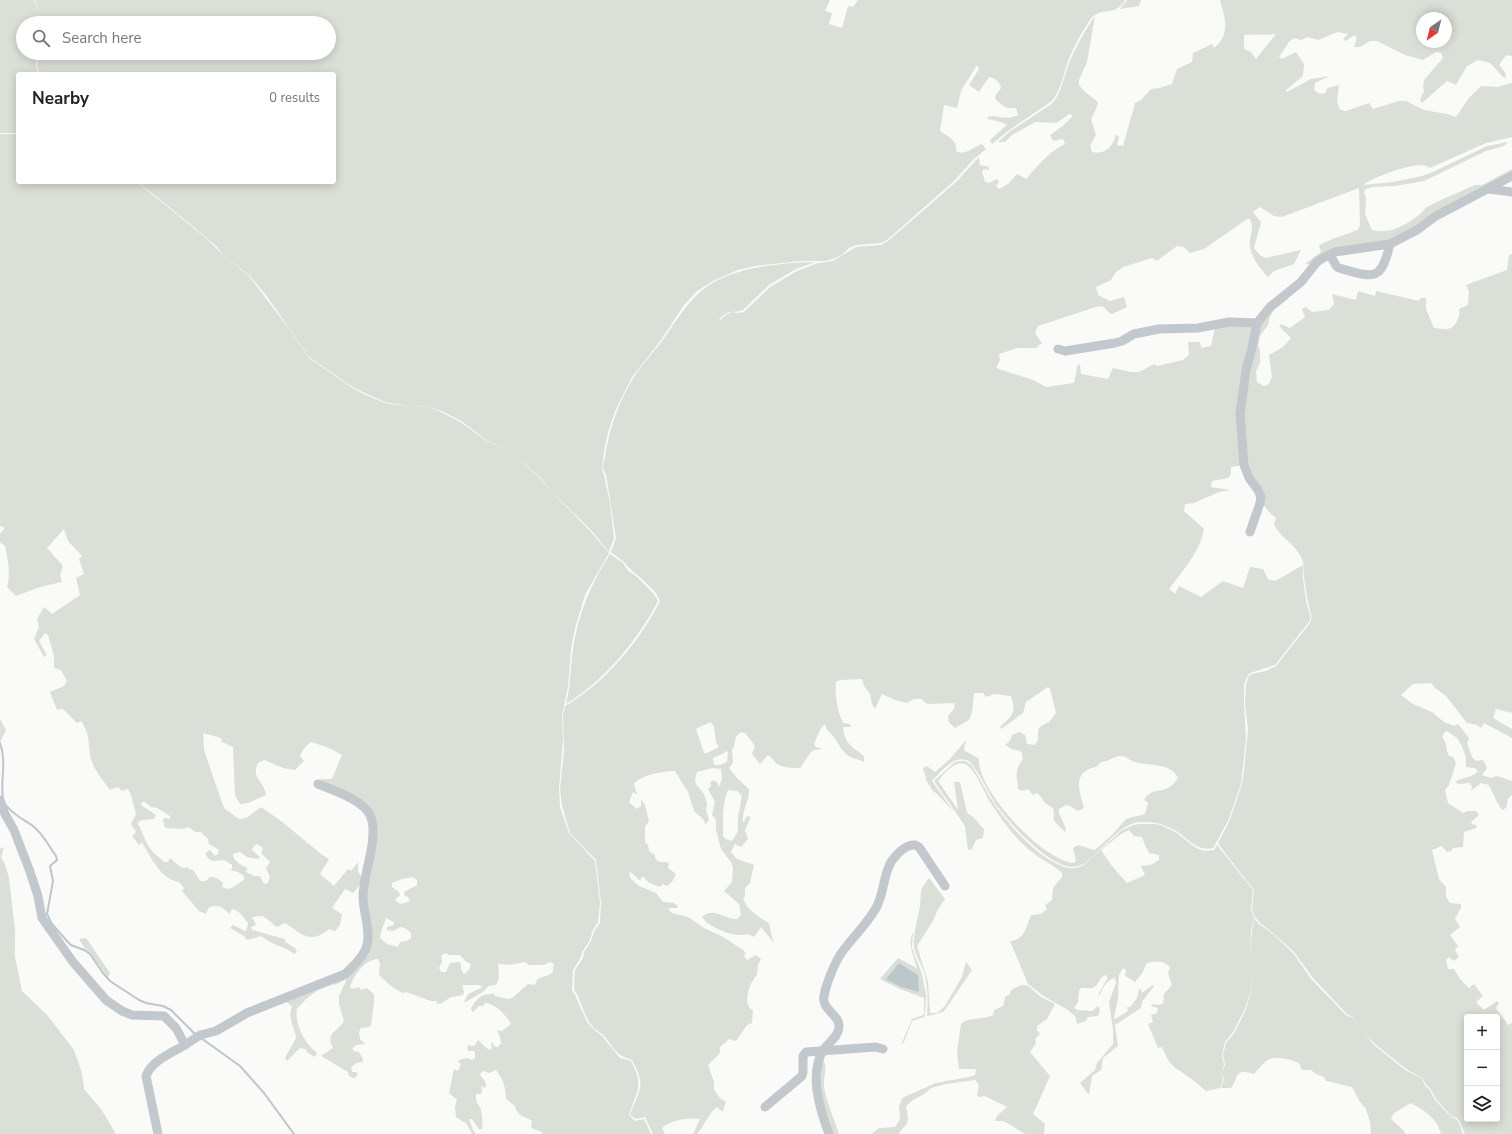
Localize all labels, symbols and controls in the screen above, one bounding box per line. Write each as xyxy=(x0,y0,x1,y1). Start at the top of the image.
north arrow xyxy=(1416,12,1452,48)
search box xyxy=(16,16,336,60)
icon: search xyxy=(30,27,52,49)
text: Search here xyxy=(62,28,142,48)
text: Nearby xyxy=(32,87,89,110)
text: 0 results xyxy=(269,89,320,107)
map controls xyxy=(1464,1014,1500,1122)
button: + xyxy=(1464,1014,1500,1050)
button: − xyxy=(1464,1050,1500,1086)
button: layers xyxy=(1464,1086,1500,1122)

